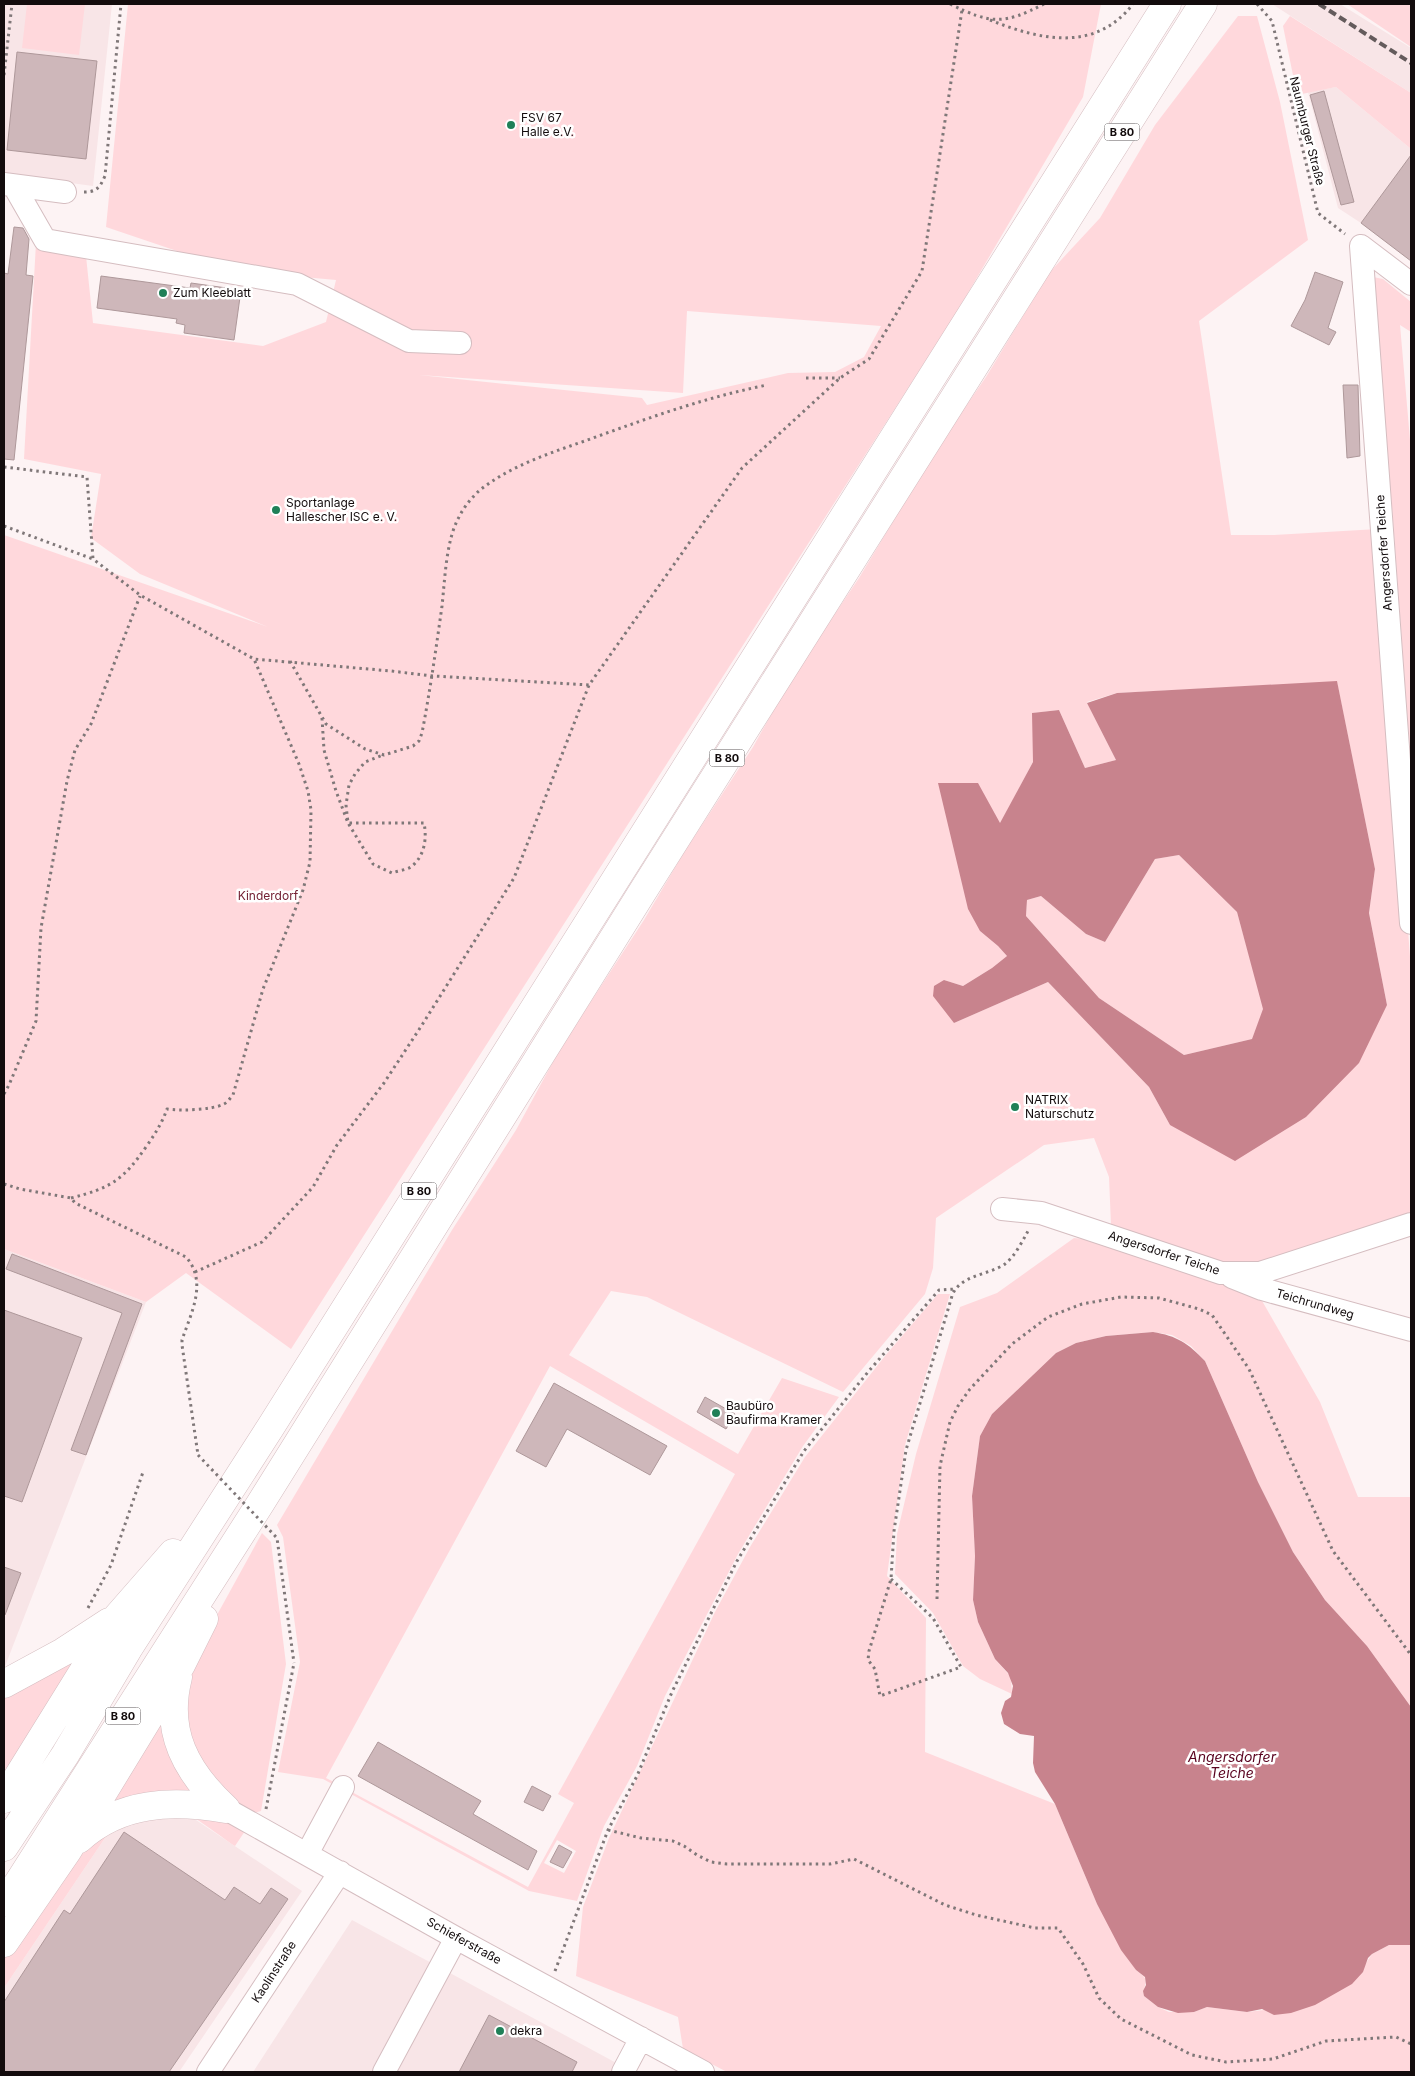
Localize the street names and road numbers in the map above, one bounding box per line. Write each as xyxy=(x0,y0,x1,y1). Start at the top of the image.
street label: Naumburger Straße xyxy=(1287,75,1328,187)
road number: B 80 xyxy=(1104,124,1140,140)
street label: Angersdorfer Teiche xyxy=(1372,494,1395,612)
road number: B 80 xyxy=(710,750,744,766)
road number: B 80 xyxy=(402,1182,436,1200)
street label: Angersdorfer Teiche xyxy=(1106,1227,1222,1278)
street label: Teichrundweg xyxy=(1274,1285,1356,1322)
road number: B 80 xyxy=(106,1708,140,1724)
street label: Schieferstraße xyxy=(424,1914,504,1967)
street label: Kaolinstraße xyxy=(248,1938,299,2006)

